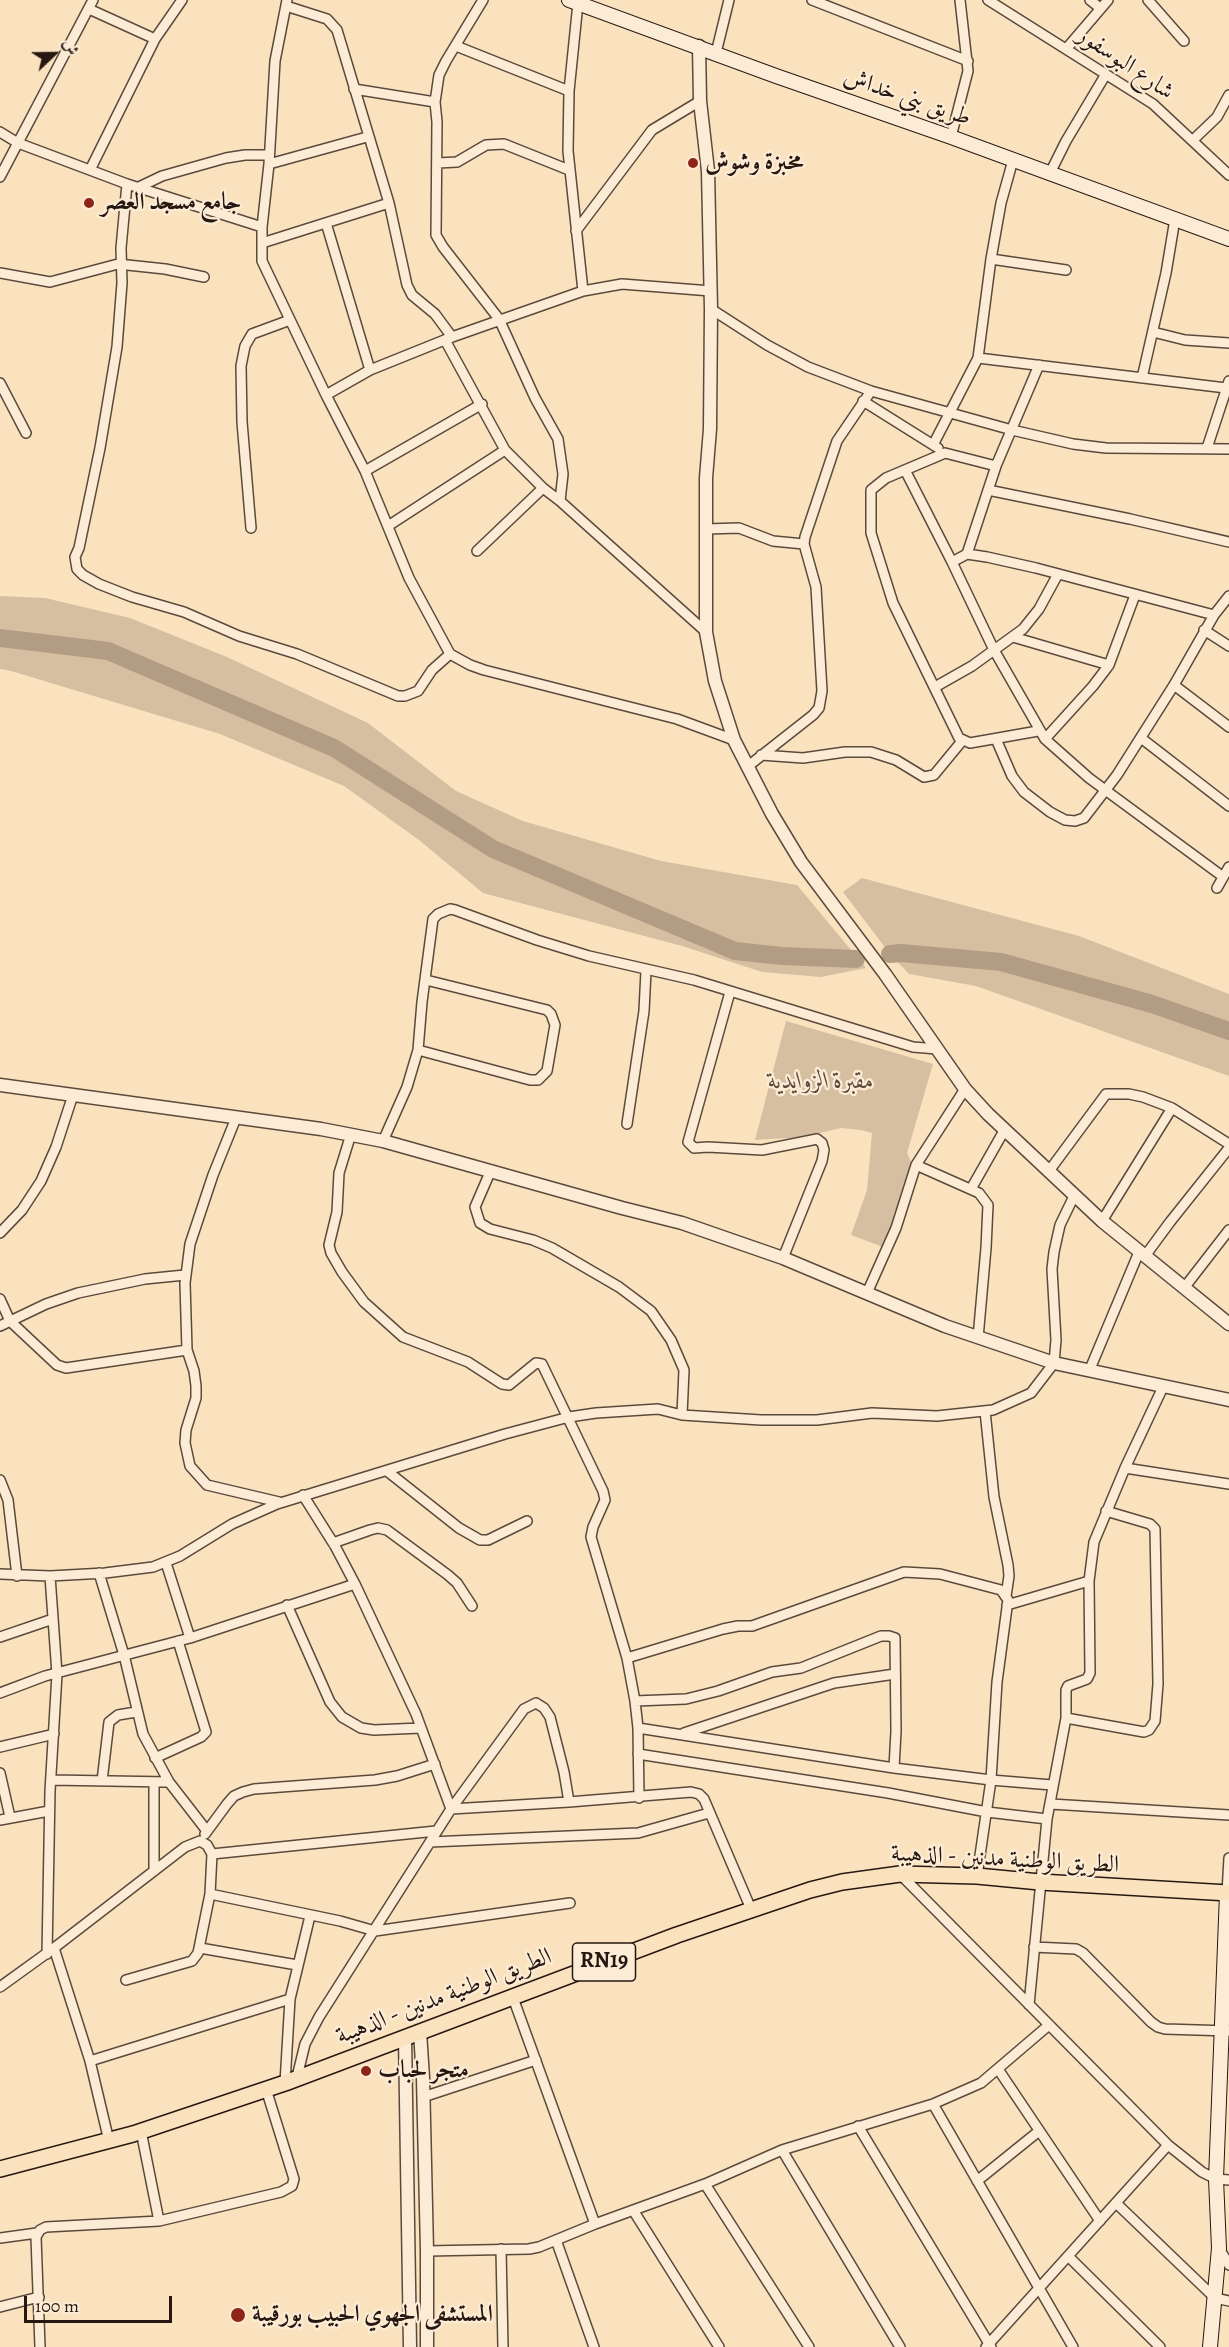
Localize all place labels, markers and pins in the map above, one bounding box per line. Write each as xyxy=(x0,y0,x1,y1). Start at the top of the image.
place label: مخبزة وشوش xyxy=(705,149,803,177)
marker: مخبزة وشوش xyxy=(686,156,700,170)
place label: جامع مسجد العصر xyxy=(101,189,241,217)
marker: جامع مسجد العصر xyxy=(82,196,96,210)
place label: متجر لحباب xyxy=(378,2057,469,2085)
marker: متجر لحباب xyxy=(359,2064,373,2078)
place label: المستشفى الجهوي الحبيب بورقيبة xyxy=(252,2301,493,2329)
marker: المستشفى الجهوي الحبيب بورقيبة xyxy=(229,2306,247,2324)

